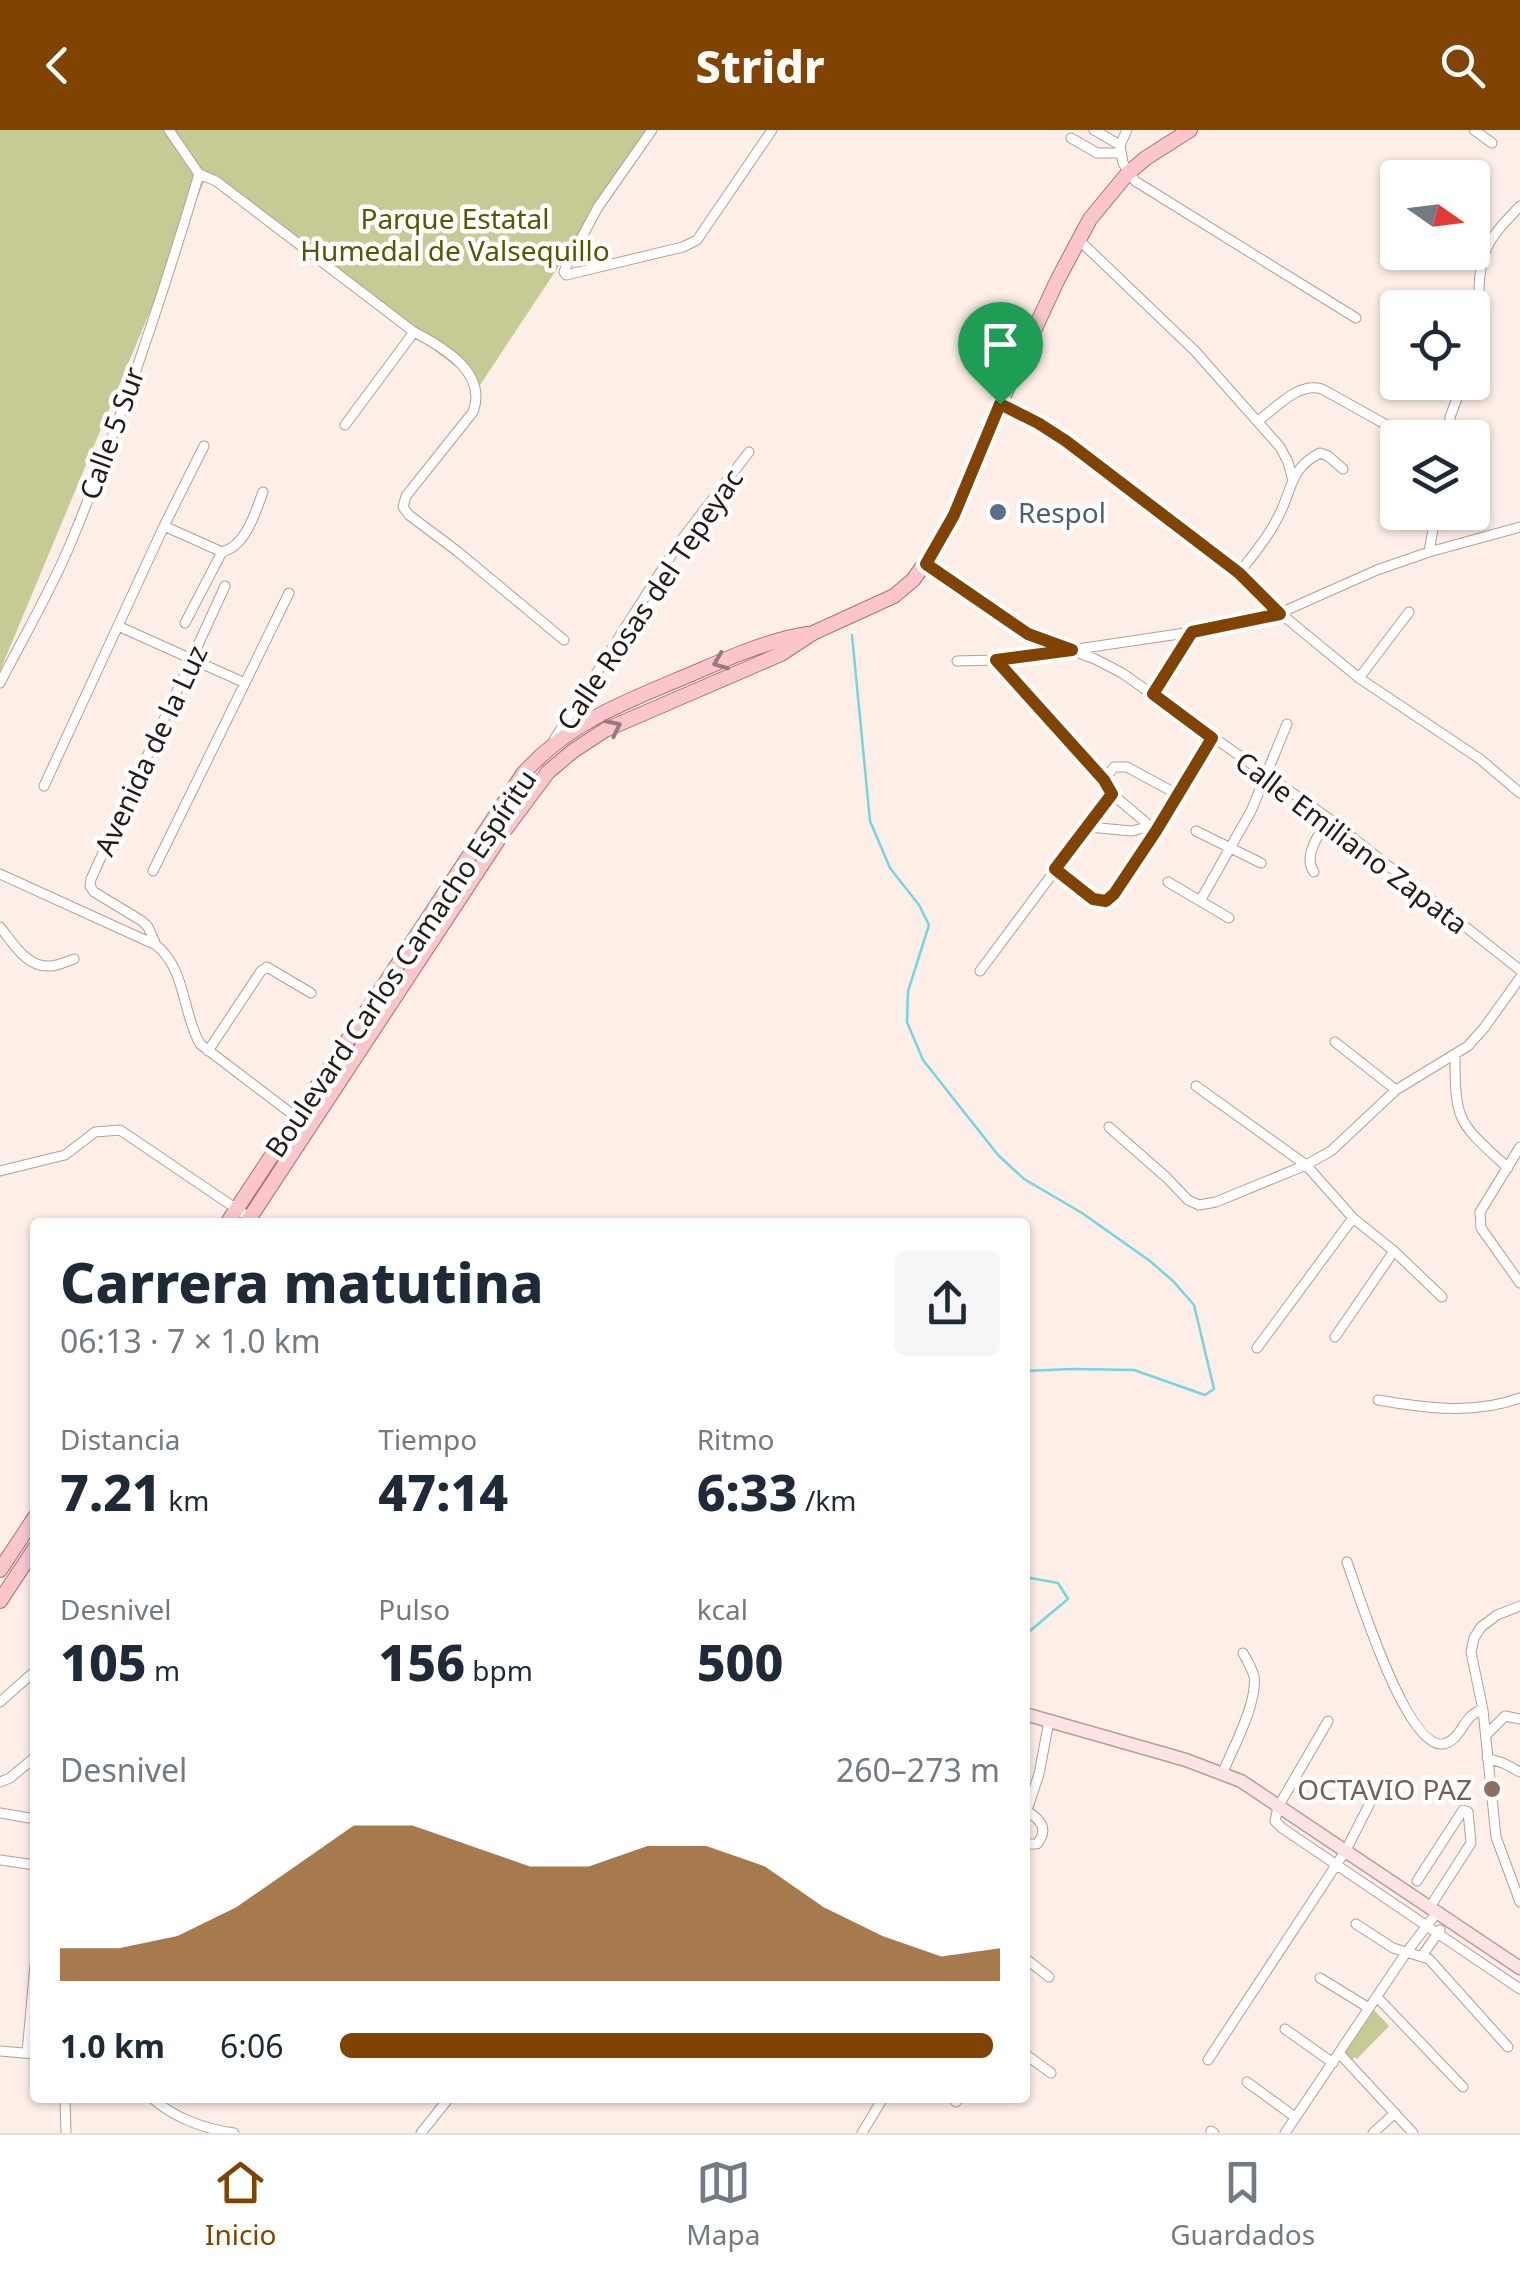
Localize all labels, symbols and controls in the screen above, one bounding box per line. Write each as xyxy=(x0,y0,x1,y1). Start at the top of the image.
text: Stridr xyxy=(695,35,825,96)
icon: back xyxy=(30,38,85,93)
icon: search xyxy=(1435,38,1490,93)
north arrow xyxy=(1380,160,1490,270)
map controls xyxy=(1380,160,1490,530)
park label: Parque Estatal Humedal de Valsequillo xyxy=(300,199,610,269)
button: locate xyxy=(1380,290,1490,400)
pin xyxy=(958,302,1043,405)
icon: arrive xyxy=(973,317,1028,372)
street label: Calle 5 Sur xyxy=(69,361,153,505)
button: layers xyxy=(1380,420,1490,530)
street label: Calle Rosas del Tepeyac xyxy=(547,461,751,737)
place label: Respol xyxy=(1018,493,1106,531)
marker: Respol xyxy=(987,501,1009,523)
street label: Avenida de la Luz xyxy=(85,639,215,861)
one-way arrow xyxy=(713,650,730,670)
one-way arrow xyxy=(604,719,622,739)
street label: Calle Emiliano Zapata xyxy=(1228,742,1476,942)
street label: Boulevard Carlos Camacho Espíritu xyxy=(256,762,544,1164)
text: Carrera matutina xyxy=(60,1244,543,1319)
button: share xyxy=(895,1251,1000,1356)
text: 06:13 · 7 × 1.0 km xyxy=(60,1319,321,1362)
text: Distancia xyxy=(60,1420,181,1458)
text: Tiempo xyxy=(378,1420,477,1458)
text: Ritmo xyxy=(697,1420,775,1458)
text: 7.21 xyxy=(60,1458,161,1526)
text: 47:14 xyxy=(378,1458,508,1526)
text: 6:33 xyxy=(697,1458,798,1526)
text: km xyxy=(161,1481,209,1519)
text: /km xyxy=(798,1481,856,1519)
text: Desnivel xyxy=(60,1590,171,1628)
text: Pulso xyxy=(378,1590,450,1628)
text: kcal xyxy=(697,1590,748,1628)
text: 105 xyxy=(60,1628,147,1696)
text: 156 xyxy=(378,1628,465,1696)
text: 500 xyxy=(697,1628,783,1696)
text: m xyxy=(147,1651,180,1689)
text: bpm xyxy=(465,1651,533,1689)
text: Desnivel xyxy=(60,1748,187,1791)
text: 260–273 m xyxy=(836,1748,1000,1791)
place label: OCTAVIO PAZ xyxy=(1297,1770,1472,1808)
marker: OCTAVIO PAZ xyxy=(1481,1778,1503,1800)
text: 1.0 km xyxy=(60,2024,165,2067)
text: 6:06 xyxy=(220,2024,284,2067)
tab: Inicio xyxy=(205,2155,277,2253)
tab: Mapa xyxy=(686,2155,760,2253)
tab: Guardados xyxy=(1170,2155,1315,2253)

